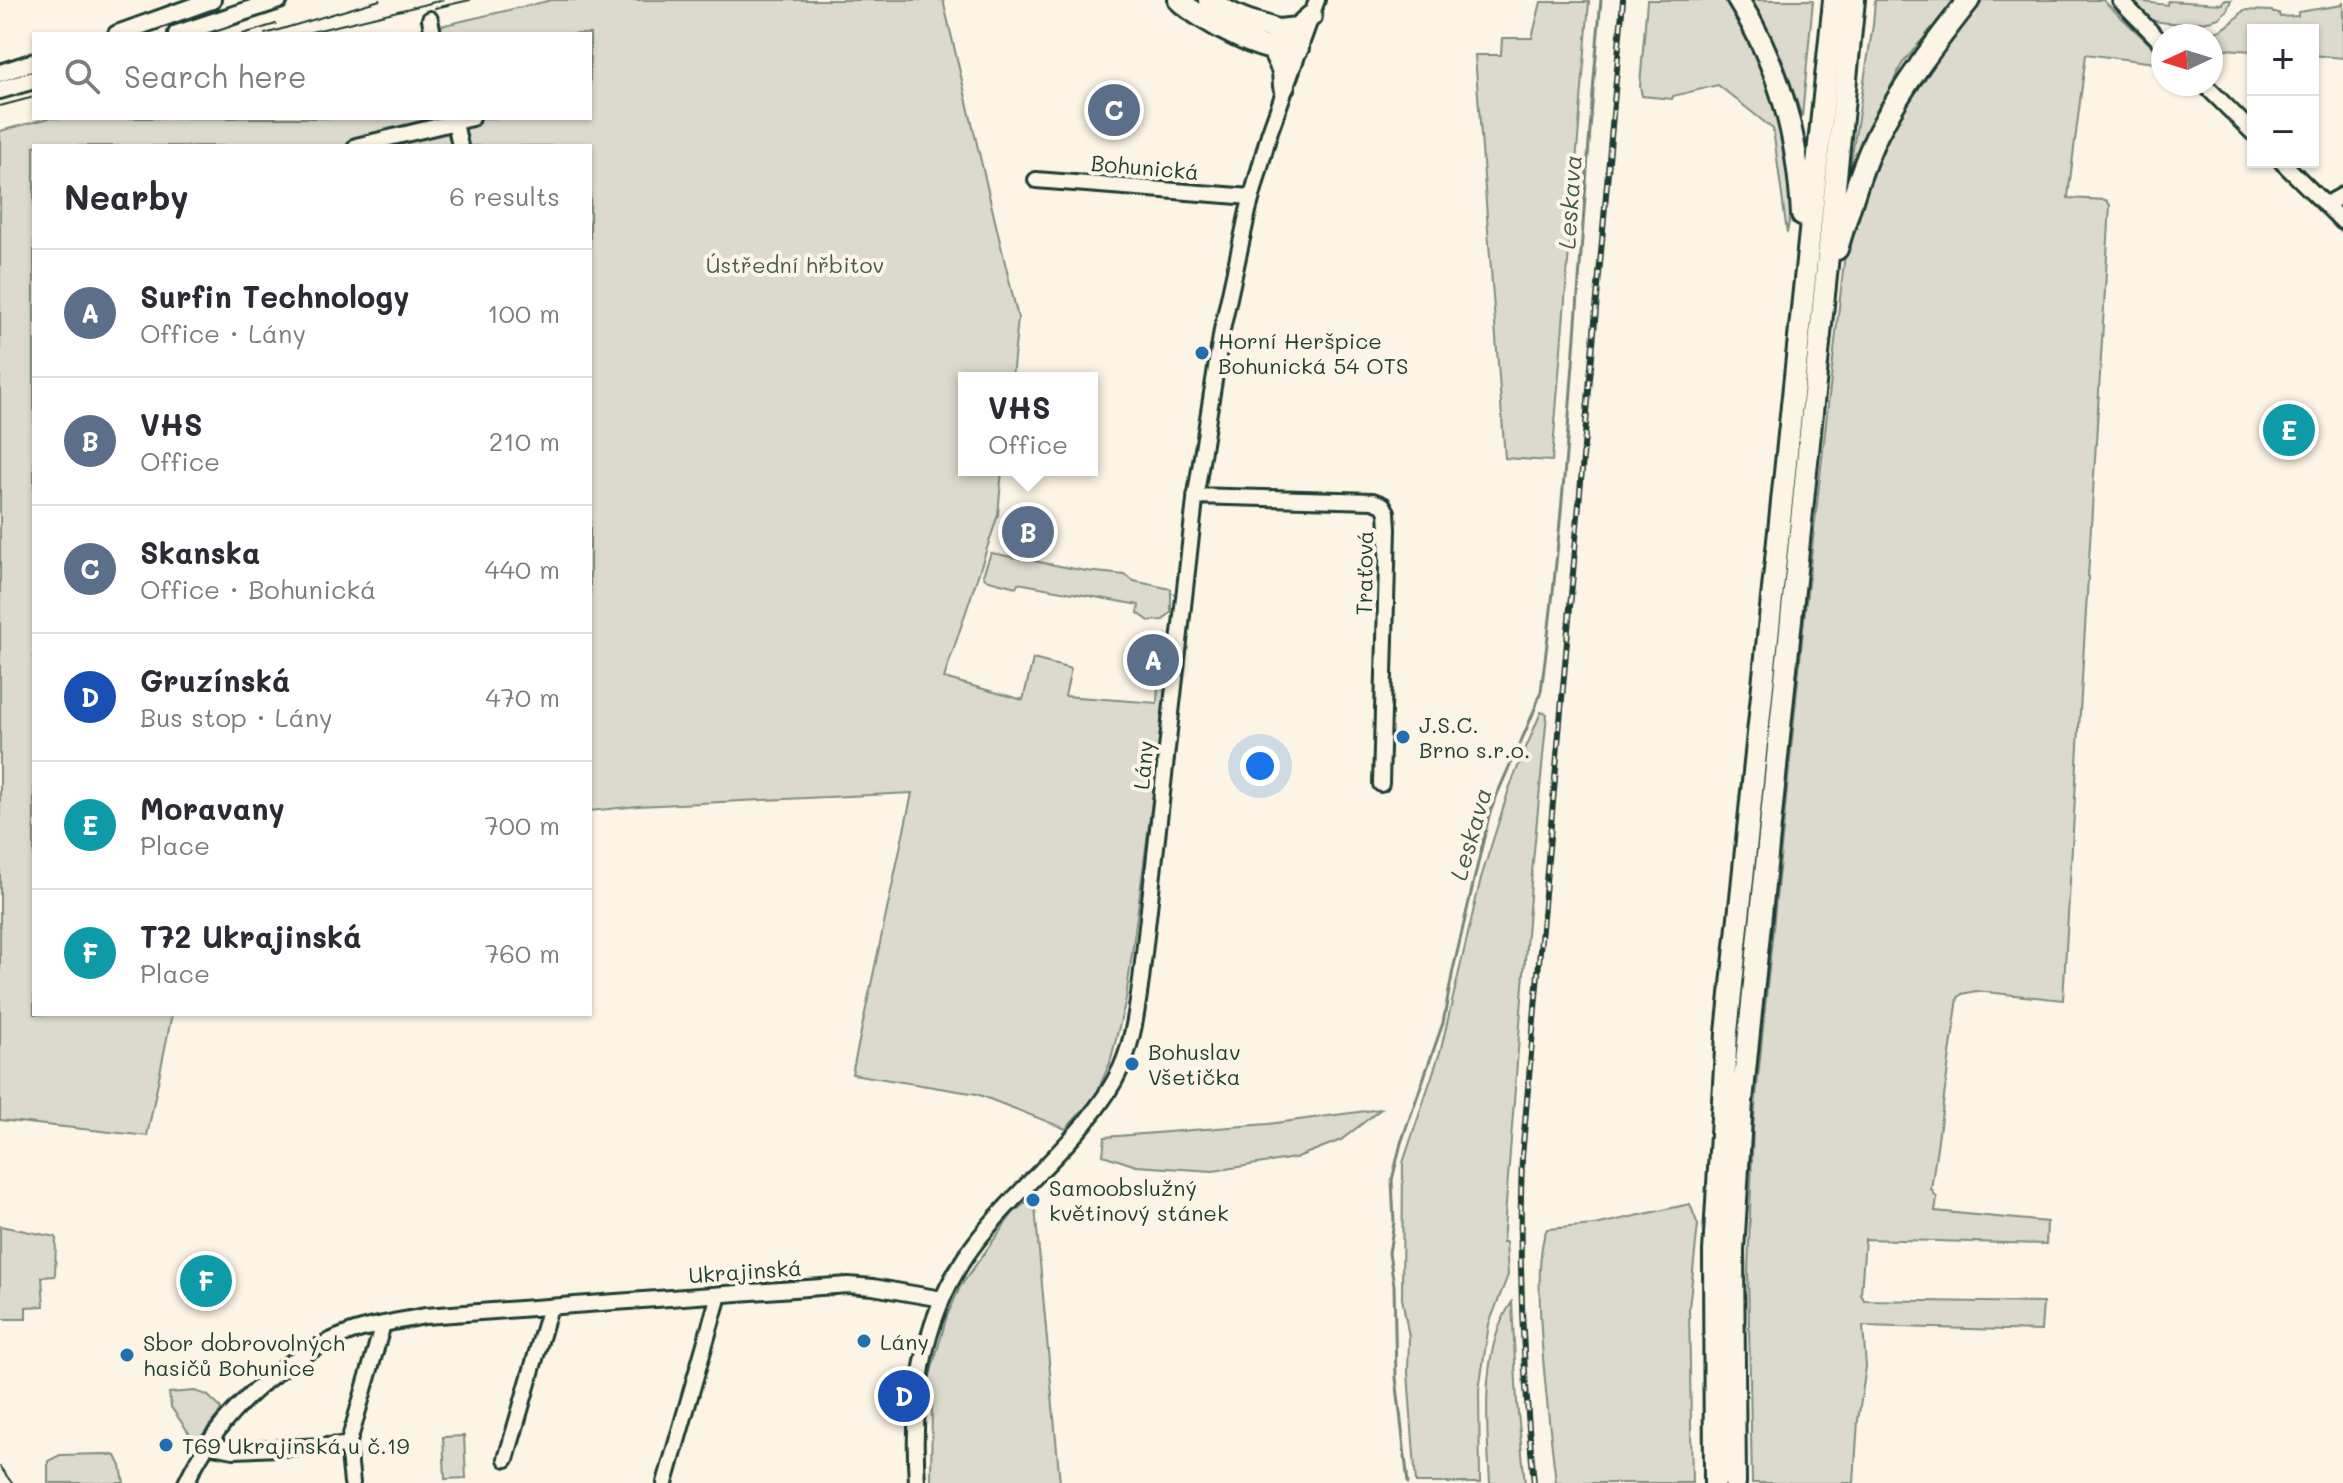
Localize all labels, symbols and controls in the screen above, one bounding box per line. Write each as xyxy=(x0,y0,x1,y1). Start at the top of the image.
north arrow xyxy=(2151,24,2223,96)
map controls xyxy=(2247,24,2319,168)
button: + xyxy=(2247,24,2319,96)
search box xyxy=(32,32,592,120)
icon: search xyxy=(60,54,104,98)
text: Search here xyxy=(124,56,307,96)
pin: C xyxy=(1088,80,1140,140)
button: − xyxy=(2247,96,2319,168)
street label: Bohunická xyxy=(1090,148,1200,186)
water label: Leskava xyxy=(1550,154,1588,250)
text: Nearby xyxy=(64,174,189,219)
text: 6 results xyxy=(449,179,560,213)
park label: Ústřední hřbitov xyxy=(706,250,884,279)
text: Surfin Technology xyxy=(140,276,409,316)
text: A xyxy=(81,296,99,330)
text: 100 m xyxy=(487,296,560,330)
text: Office · Lány xyxy=(140,316,306,350)
place label: Horní Heršpice Bohunická 54 OTS xyxy=(1218,326,1408,380)
marker: Horní Heršpice Bohunická 54 OTS xyxy=(1193,344,1211,362)
popup xyxy=(958,372,1098,476)
text: VHS xyxy=(988,387,1051,427)
pin: E xyxy=(2263,400,2315,460)
text: VHS xyxy=(140,404,203,444)
text: B xyxy=(81,424,99,458)
text: 210 m xyxy=(489,424,560,458)
text: Office xyxy=(988,427,1068,461)
text: Office xyxy=(140,444,220,478)
pin: B xyxy=(1002,502,1054,562)
street label: Traťová xyxy=(1349,530,1379,616)
text: Skanska xyxy=(140,532,260,572)
text: C xyxy=(80,552,100,586)
text: 440 m xyxy=(484,552,560,586)
text: Office · Bohunická xyxy=(140,572,376,606)
pin: A xyxy=(1127,630,1179,690)
text: Gruzínská xyxy=(140,660,290,700)
text: D xyxy=(81,680,99,714)
text: 470 m xyxy=(485,680,560,714)
text: Bus stop · Lány xyxy=(140,700,333,734)
place label: J.S.C. Brno s.r.o. xyxy=(1419,710,1530,764)
marker: J.S.C. Brno s.r.o. xyxy=(1394,728,1412,746)
street label: Lány xyxy=(1126,739,1160,791)
your location xyxy=(1240,746,1280,786)
water label: Leskava xyxy=(1442,784,1498,884)
text: Moravany xyxy=(140,788,285,828)
text: E xyxy=(82,808,98,842)
text: 700 m xyxy=(484,808,560,842)
text: Place xyxy=(140,828,210,862)
text: T72 Ukrajinská xyxy=(140,916,362,956)
text: F xyxy=(82,936,98,970)
text: 760 m xyxy=(485,936,560,970)
text: Place xyxy=(140,956,210,990)
place label: Bohuslav Všetička xyxy=(1148,1037,1241,1091)
marker: Bohuslav Všetička xyxy=(1123,1055,1141,1073)
place label: Samoobslužný květinový stánek xyxy=(1049,1173,1229,1227)
marker: Samoobslužný květinový stánek xyxy=(1024,1191,1042,1209)
pin: F xyxy=(180,1251,232,1311)
street label: Ukrajinská xyxy=(687,1253,803,1289)
place label: Lány xyxy=(880,1327,929,1356)
place label: Sbor dobrovolných hasičů Bohunice xyxy=(143,1328,345,1382)
marker: Lány xyxy=(855,1332,873,1350)
marker: Sbor dobrovolných hasičů Bohunice xyxy=(118,1346,136,1364)
pin: D xyxy=(878,1366,930,1426)
place label: T69 Ukrajinská u č.19 xyxy=(182,1431,409,1460)
marker: T69 Ukrajinská u č.19 xyxy=(157,1436,175,1454)

